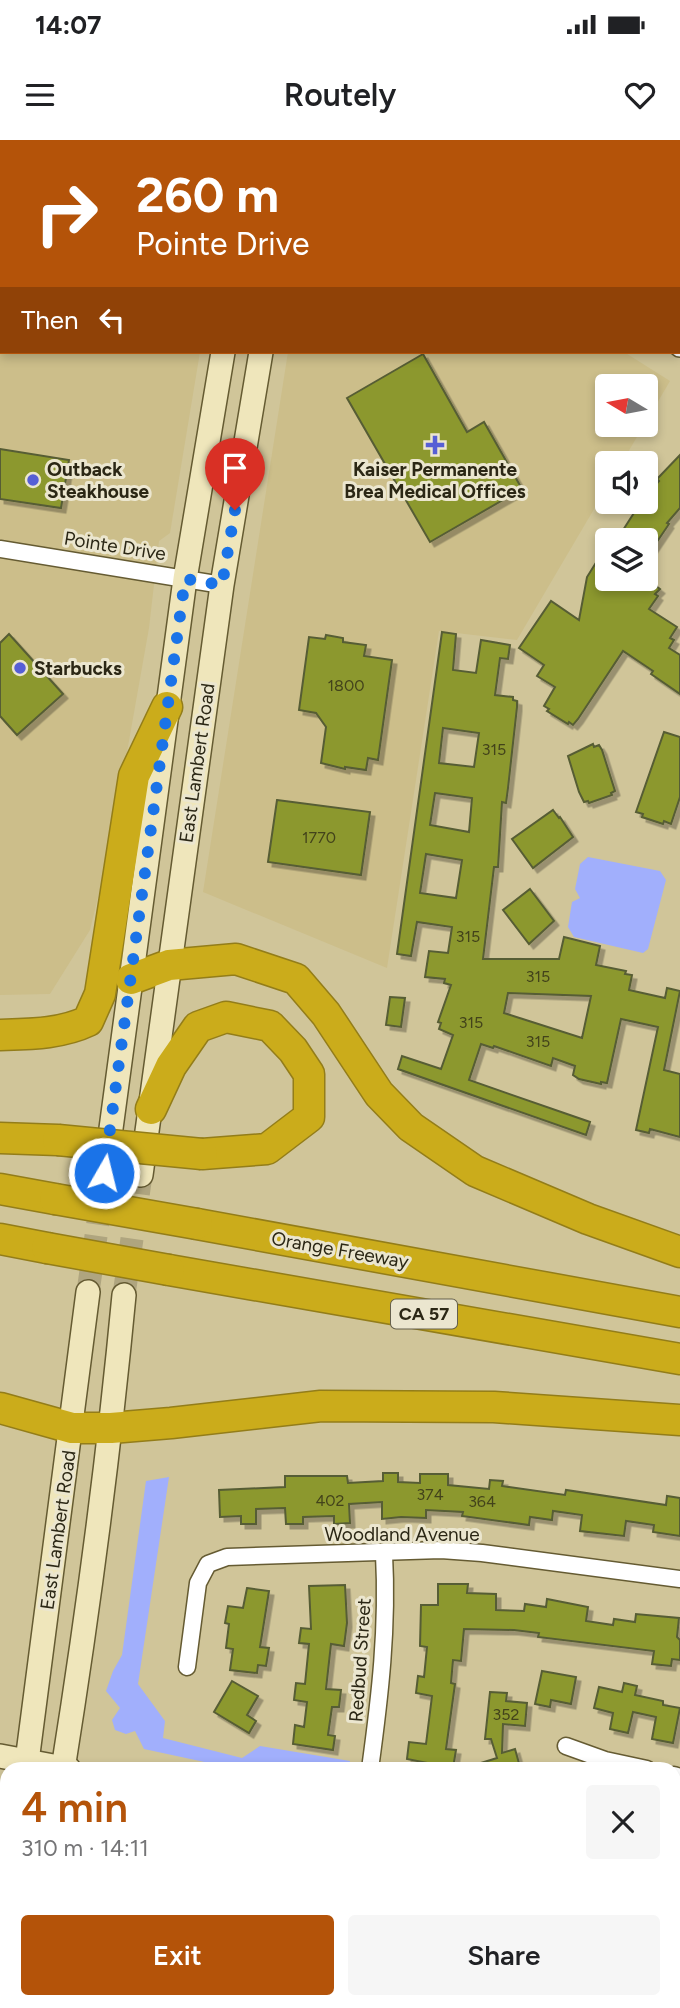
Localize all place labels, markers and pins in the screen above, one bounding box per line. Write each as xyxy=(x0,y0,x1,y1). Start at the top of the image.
marker: Kaiser Permanente Brea Medical Offices xyxy=(425,435,445,455)
pin xyxy=(205,438,265,510)
place label: Outback Steakhouse xyxy=(47,458,149,503)
place label: Kaiser Permanente Brea Medical Offices xyxy=(344,458,526,503)
marker: Outback Steakhouse xyxy=(25,472,41,488)
place label: Starbucks xyxy=(34,657,122,680)
marker: Starbucks xyxy=(12,660,28,676)

